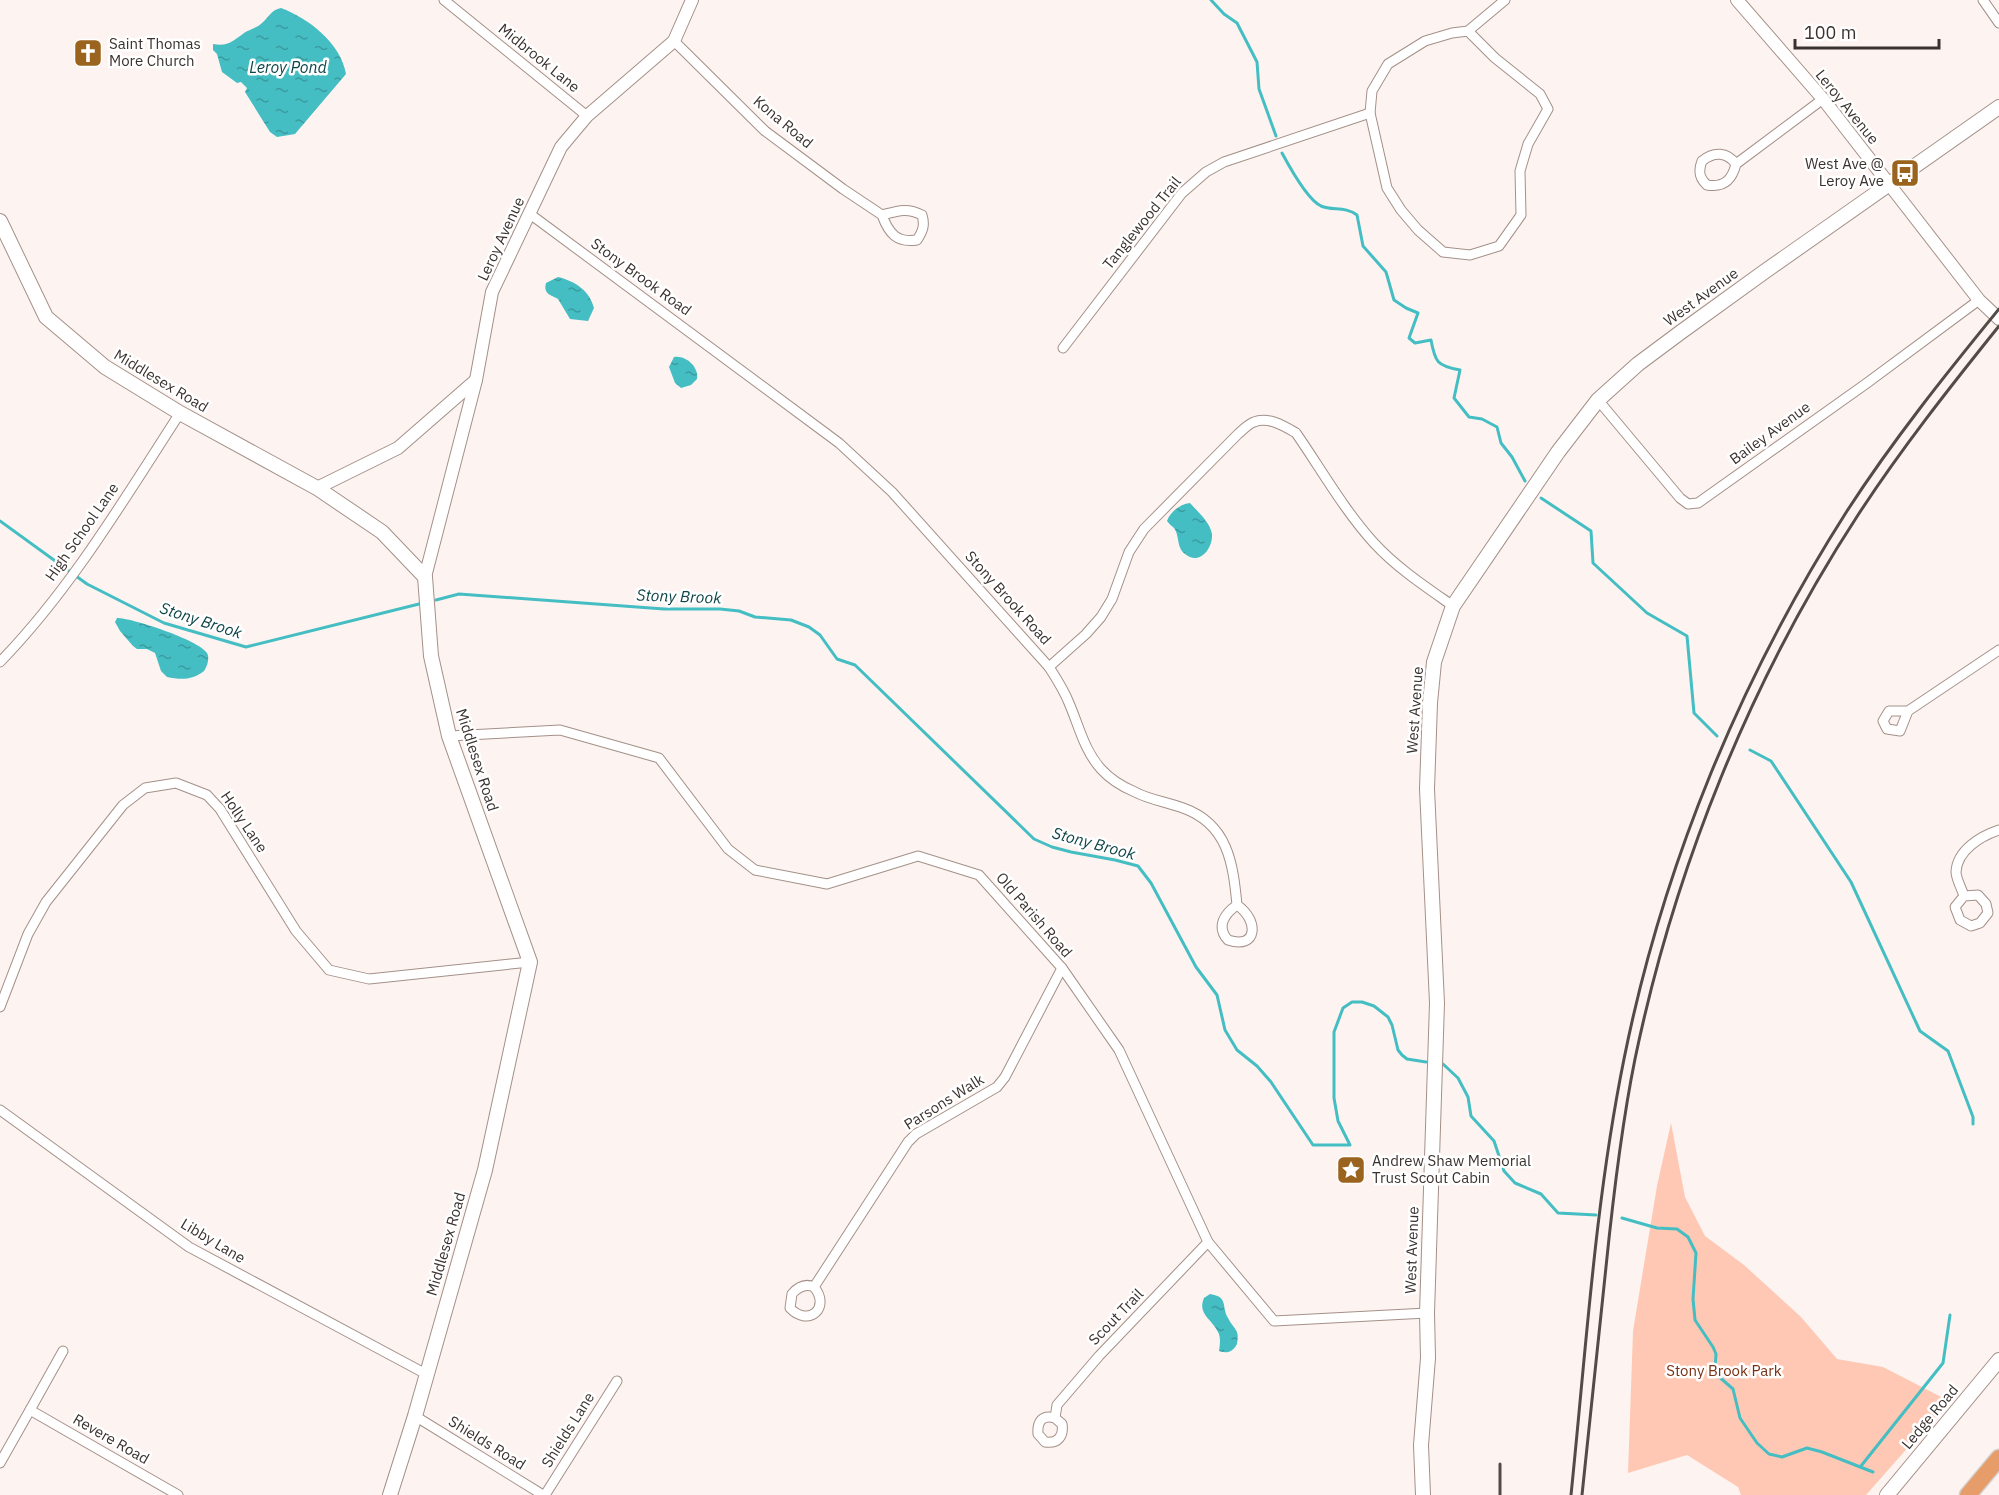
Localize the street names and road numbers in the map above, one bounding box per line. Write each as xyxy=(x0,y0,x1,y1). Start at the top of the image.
street label: Midbrook Lane xyxy=(495,19,584,96)
street label: Leroy Avenue xyxy=(1812,66,1883,148)
street label: Kona Road xyxy=(750,91,817,152)
street label: Tanglewood Trail xyxy=(1098,172,1185,273)
street label: Leroy Avenue xyxy=(473,194,528,284)
street label: Stony Brook Road xyxy=(587,234,695,319)
street label: West Avenue xyxy=(1660,263,1742,330)
street label: Middlesex Road xyxy=(111,345,212,416)
street label: Bailey Avenue xyxy=(1726,397,1814,468)
street label: High School Lane xyxy=(41,479,123,585)
street label: Stony Brook Road xyxy=(961,547,1055,649)
street label: West Avenue xyxy=(1402,666,1427,754)
street label: Middlesex Road xyxy=(452,706,503,813)
street label: Holly Lane xyxy=(217,787,272,856)
street label: Old Parish Road xyxy=(992,868,1077,961)
street label: Parsons Walk xyxy=(900,1069,987,1134)
street label: Middlesex Road xyxy=(422,1190,469,1298)
street label: West Avenue xyxy=(1400,1206,1423,1294)
street label: Libby Lane xyxy=(178,1214,249,1267)
street label: Scout Trail xyxy=(1084,1284,1147,1349)
street label: Ledge Road xyxy=(1897,1381,1962,1453)
street label: Shields Lane xyxy=(537,1389,598,1471)
street label: Revere Road xyxy=(70,1409,153,1468)
street label: Shields Road xyxy=(445,1411,529,1474)

